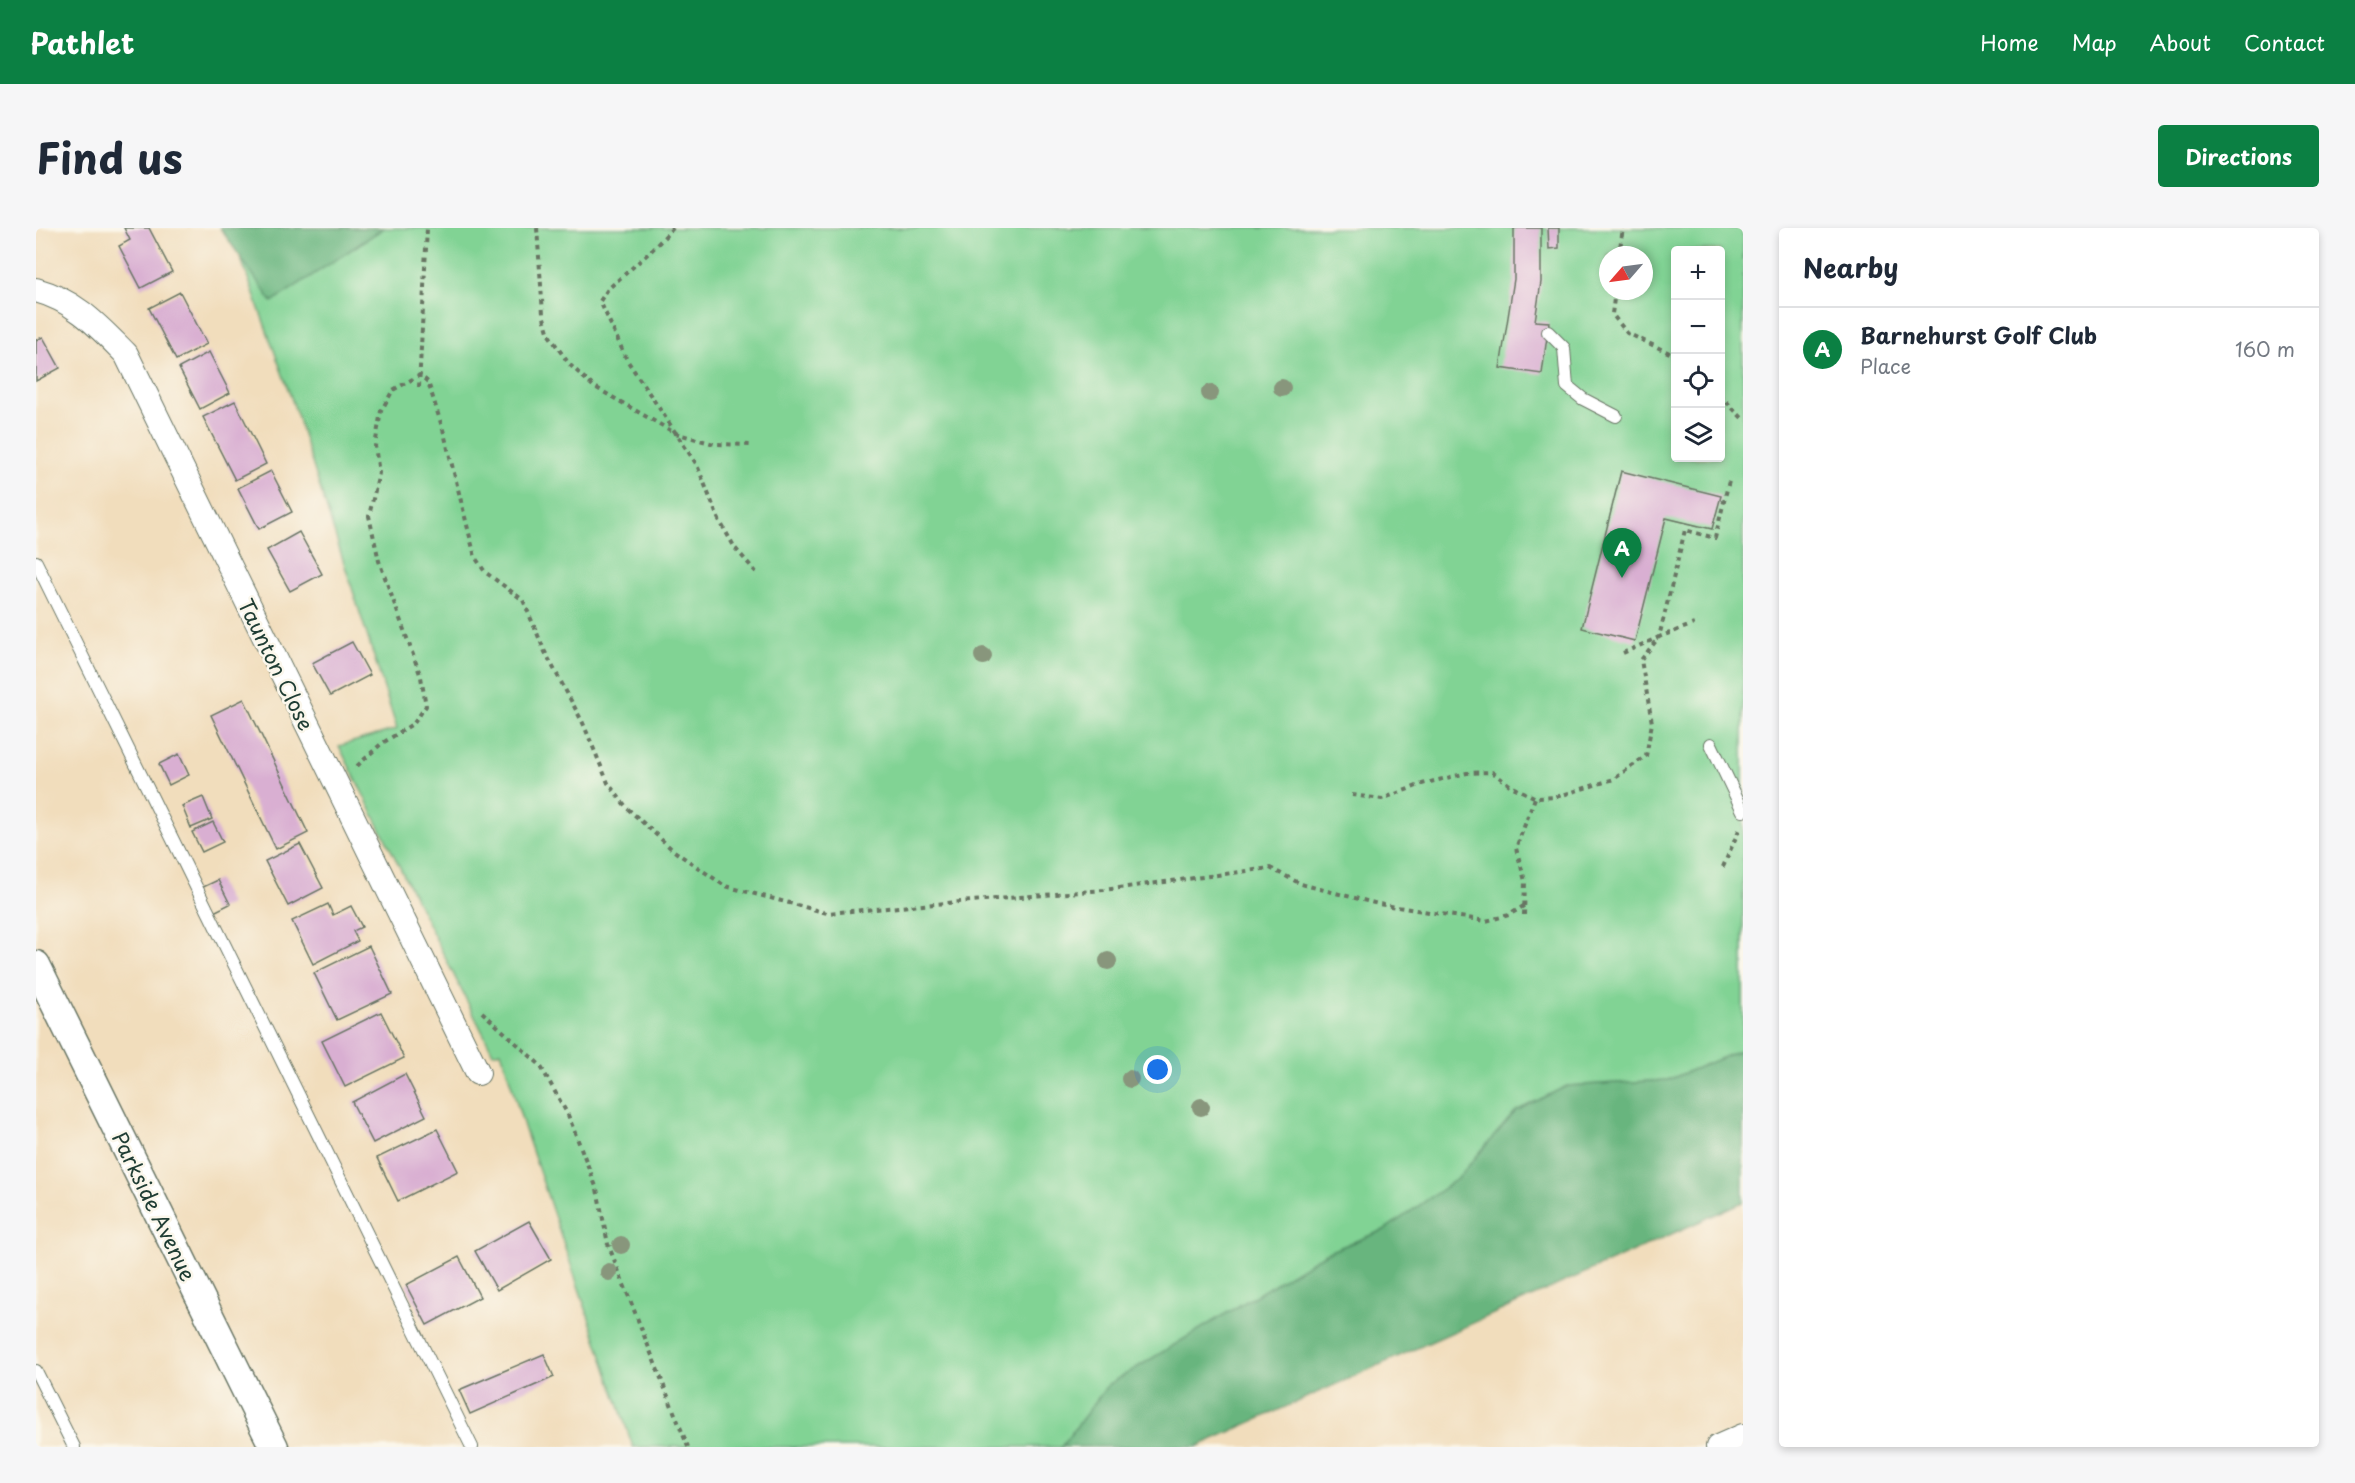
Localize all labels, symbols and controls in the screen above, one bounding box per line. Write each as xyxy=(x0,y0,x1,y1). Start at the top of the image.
text: Pathlet xyxy=(30,21,134,64)
text: Home xyxy=(1980,26,2039,58)
text: Map xyxy=(2072,26,2117,58)
text: About xyxy=(2150,26,2211,58)
text: Contact xyxy=(2244,26,2325,58)
text: Find us xyxy=(36,125,183,188)
button: Directions xyxy=(2158,125,2319,187)
north arrow xyxy=(1599,246,1653,300)
map controls xyxy=(1671,246,1725,462)
button: + xyxy=(1671,246,1725,300)
text: Nearby xyxy=(1803,248,1898,287)
button: − xyxy=(1671,300,1725,354)
text: Barnehurst Golf Club xyxy=(1860,318,2097,351)
text: A xyxy=(1815,334,1830,364)
text: 160 m xyxy=(2235,334,2295,364)
text: Place xyxy=(1860,351,1911,381)
button: locate xyxy=(1671,354,1725,408)
button: layers xyxy=(1671,408,1725,462)
pin: A xyxy=(1602,528,1642,578)
street label: Taunton Close xyxy=(231,592,323,736)
your location xyxy=(1143,1055,1172,1084)
street label: Parkside Avenue xyxy=(105,1126,205,1286)

